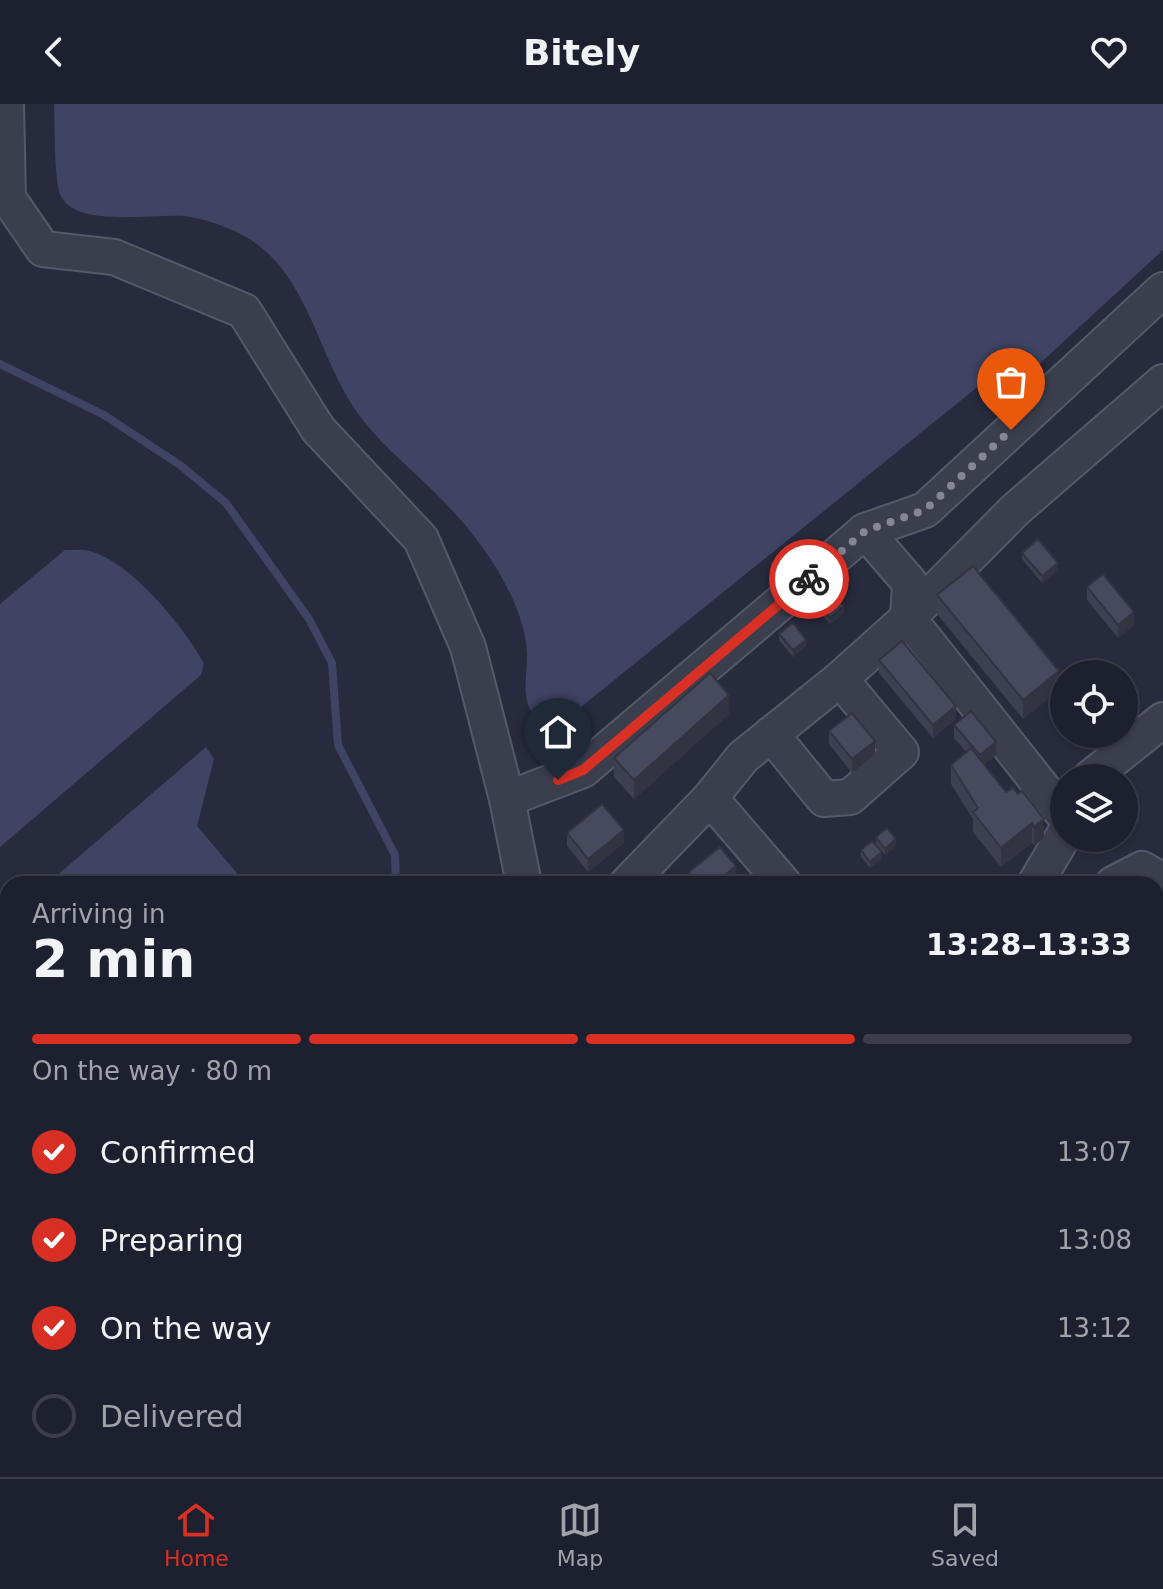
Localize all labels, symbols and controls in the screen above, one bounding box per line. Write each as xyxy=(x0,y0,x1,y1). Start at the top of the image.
icon: back xyxy=(32,30,76,74)
icon: heart xyxy=(1087,30,1131,74)
text: Bitely xyxy=(523,32,640,73)
pin xyxy=(977,348,1045,430)
icon: bag xyxy=(989,360,1033,404)
courier xyxy=(769,539,849,619)
icon: bike xyxy=(787,557,831,601)
map controls xyxy=(1050,660,1138,852)
button: locate xyxy=(1050,660,1138,748)
pin xyxy=(524,698,592,780)
icon: home xyxy=(536,710,580,754)
button: layers xyxy=(1050,764,1138,852)
text: Arriving in xyxy=(32,899,166,929)
text: 13:28–13:33 xyxy=(926,927,1132,962)
text: 2 min xyxy=(32,929,195,989)
text: On the way · 80 m xyxy=(32,1056,272,1086)
icon: check xyxy=(32,1130,76,1174)
text: Confirmed xyxy=(100,1135,256,1170)
text: 13:07 xyxy=(1057,1137,1132,1167)
icon: check xyxy=(32,1218,76,1262)
text: Preparing xyxy=(100,1223,244,1258)
text: 13:08 xyxy=(1057,1225,1132,1255)
icon: check xyxy=(32,1306,76,1350)
text: On the way xyxy=(100,1311,272,1346)
text: 13:12 xyxy=(1057,1313,1132,1343)
text: Delivered xyxy=(100,1399,244,1434)
tab: Home xyxy=(164,1498,229,1571)
tab: Map xyxy=(557,1498,603,1571)
tab: Saved xyxy=(931,1498,999,1571)

